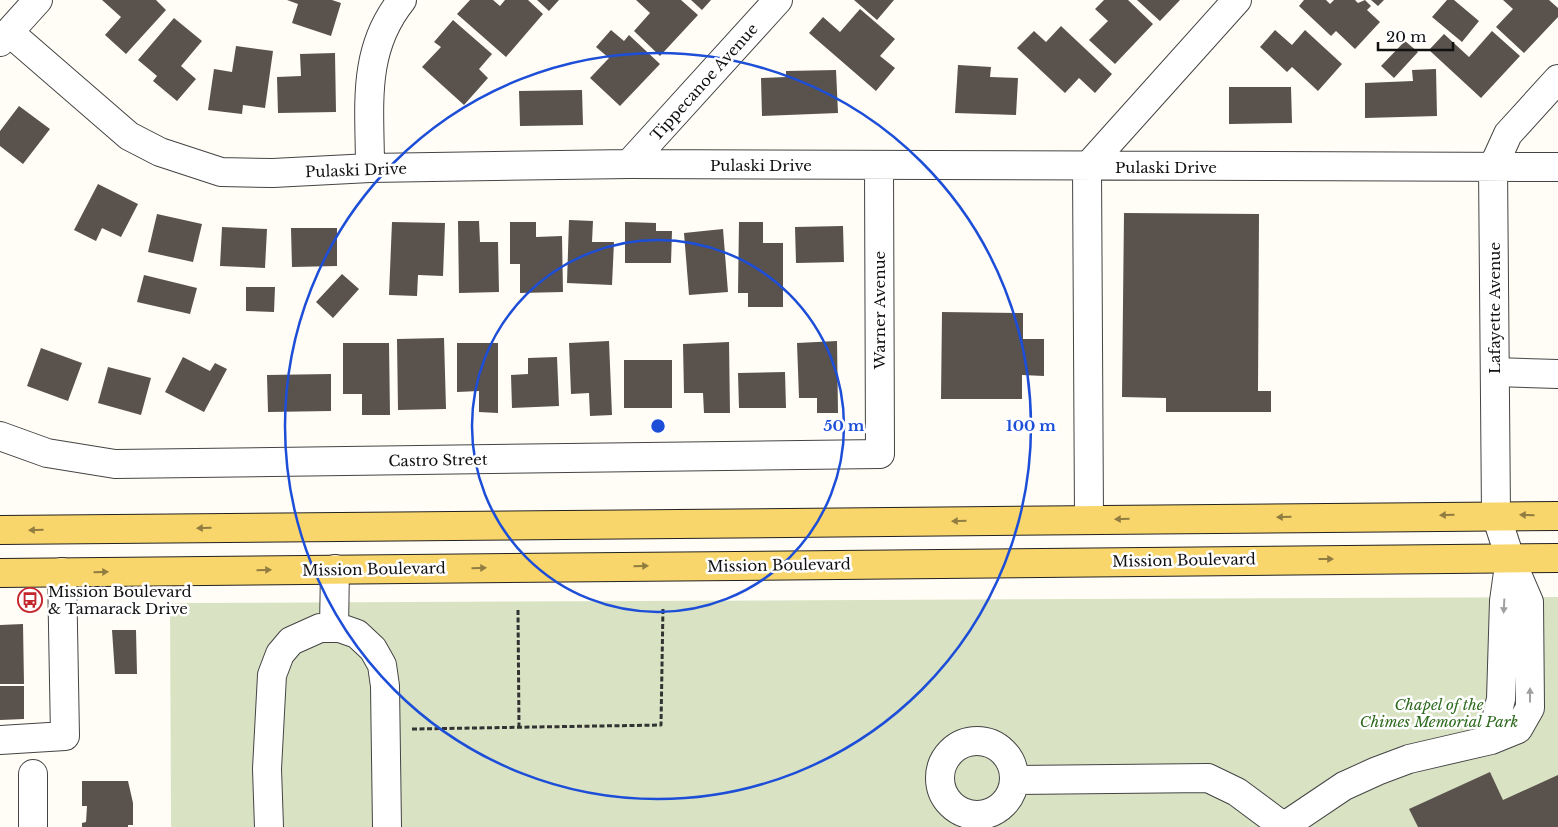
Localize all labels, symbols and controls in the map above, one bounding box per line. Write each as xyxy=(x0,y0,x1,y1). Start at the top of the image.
street label: Tippecanoe Avenue xyxy=(646,19,762,145)
scale bar xyxy=(1378,20,1453,52)
text: 20 m xyxy=(1386,27,1426,46)
street label: Pulaski Drive xyxy=(710,156,812,175)
street label: Pulaski Drive xyxy=(1115,158,1217,177)
street label: Pulaski Drive xyxy=(305,159,407,181)
street label: Lafayette Avenue xyxy=(1485,242,1504,374)
street label: Warner Avenue xyxy=(870,251,889,370)
text: 50 m xyxy=(824,416,865,435)
text: 100 m xyxy=(1006,416,1056,435)
centre of rings xyxy=(649,417,667,435)
street label: Castro Street xyxy=(388,450,488,470)
one-way arrow xyxy=(1519,511,1535,519)
one-way arrow xyxy=(1439,512,1455,520)
one-way arrow xyxy=(1276,513,1292,521)
one-way arrow xyxy=(1114,515,1130,523)
one-way arrow xyxy=(951,517,967,525)
one-way arrow xyxy=(196,524,212,532)
one-way arrow xyxy=(28,526,44,534)
street label: Mission Boulevard xyxy=(1112,549,1256,571)
street label: Mission Boulevard xyxy=(707,554,851,576)
one-way arrow xyxy=(1319,555,1335,563)
street label: Mission Boulevard xyxy=(302,558,446,580)
one-way arrow xyxy=(633,562,649,570)
one-way arrow xyxy=(471,564,487,572)
one-way arrow xyxy=(256,566,272,574)
one-way arrow xyxy=(93,568,109,576)
place label: Mission Boulevard & Tamarack Drive xyxy=(48,582,192,618)
bus stop icon: Mission Boulevard & Tamarack Drive xyxy=(17,587,43,613)
one-way arrow xyxy=(1499,598,1507,614)
one-way arrow xyxy=(1526,687,1534,703)
park label: Chapel of the Chimes Memorial Park xyxy=(1360,695,1518,731)

